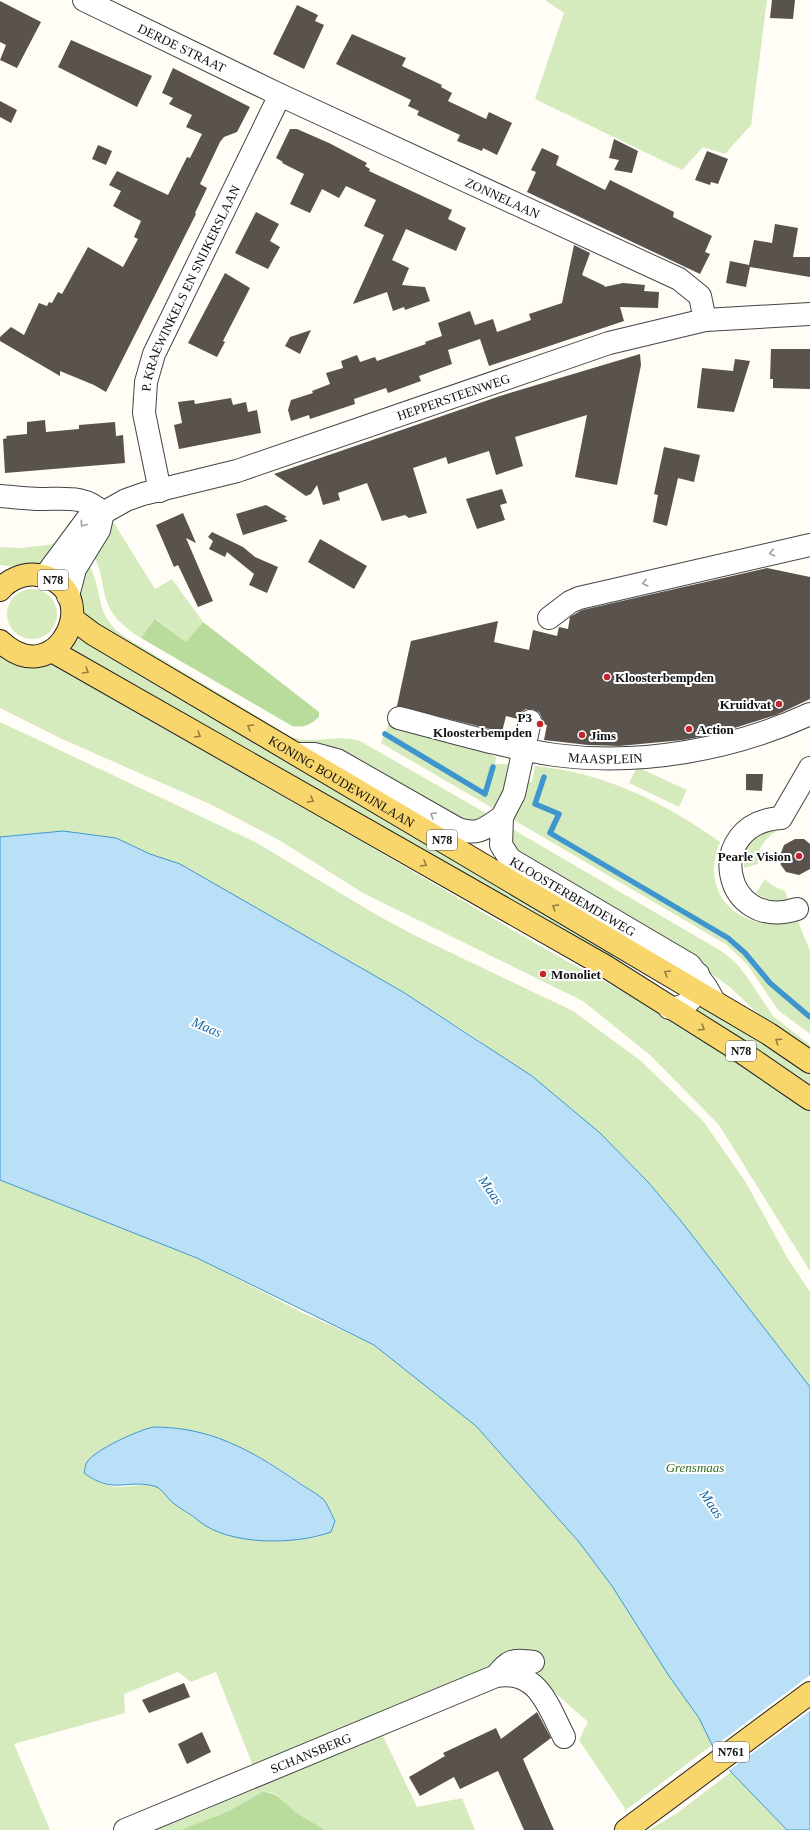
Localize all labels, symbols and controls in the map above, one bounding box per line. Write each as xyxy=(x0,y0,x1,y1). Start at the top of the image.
street label: DERDE STRAAT xyxy=(136,20,228,76)
street label: ZONNELAAN xyxy=(463,175,543,222)
street label: P. KRAEWINKELS EN SNIJKERSLAAN xyxy=(138,182,243,392)
street label: HEPPERSTEENWEG xyxy=(395,371,512,423)
one-way arrow xyxy=(81,520,88,527)
one-way arrow xyxy=(769,549,775,557)
road number: N78 xyxy=(38,570,68,590)
one-way arrow xyxy=(642,578,649,586)
one-way arrow xyxy=(82,666,89,673)
place label: Kloosterbempden xyxy=(615,670,715,685)
marker: Kloosterbempden xyxy=(602,672,612,682)
place label: Kruidvat xyxy=(720,697,772,712)
marker: Kruidvat xyxy=(774,699,784,709)
place label: P3 Kloosterbempden xyxy=(433,710,533,740)
marker: P3 Kloosterbempden xyxy=(535,719,545,729)
place label: Action xyxy=(697,722,735,737)
marker: Action xyxy=(684,724,694,734)
one-way arrow xyxy=(247,725,254,732)
place label: Jims xyxy=(590,728,616,743)
marker: Jims xyxy=(577,730,587,740)
one-way arrow xyxy=(194,731,202,738)
street label: KONING BOUDEWIJNLAAN xyxy=(266,733,417,831)
street label: MAASPLEIN xyxy=(568,750,644,766)
one-way arrow xyxy=(307,795,314,802)
one-way arrow xyxy=(430,813,437,820)
road number: N78 xyxy=(427,830,457,850)
place label: Pearle Vision xyxy=(718,849,792,864)
marker: Pearle Vision xyxy=(794,851,804,861)
street label: KLOOSTERBEMDEWEG xyxy=(507,854,638,939)
one-way arrow xyxy=(420,860,427,867)
one-way arrow xyxy=(552,905,559,912)
place label: Monoliet xyxy=(551,967,601,982)
marker: Monoliet xyxy=(538,969,548,979)
one-way arrow xyxy=(663,971,671,978)
water label: Maas xyxy=(189,1014,225,1041)
one-way arrow xyxy=(698,1023,705,1030)
one-way arrow xyxy=(775,1039,782,1046)
road number: N78 xyxy=(726,1041,756,1061)
water label: Maas xyxy=(475,1172,506,1208)
park label: Grensmaas xyxy=(666,1460,724,1475)
water label: Maas xyxy=(696,1486,727,1522)
street label: SCHANSBERG xyxy=(268,1730,353,1777)
road number: N761 xyxy=(713,1742,749,1762)

